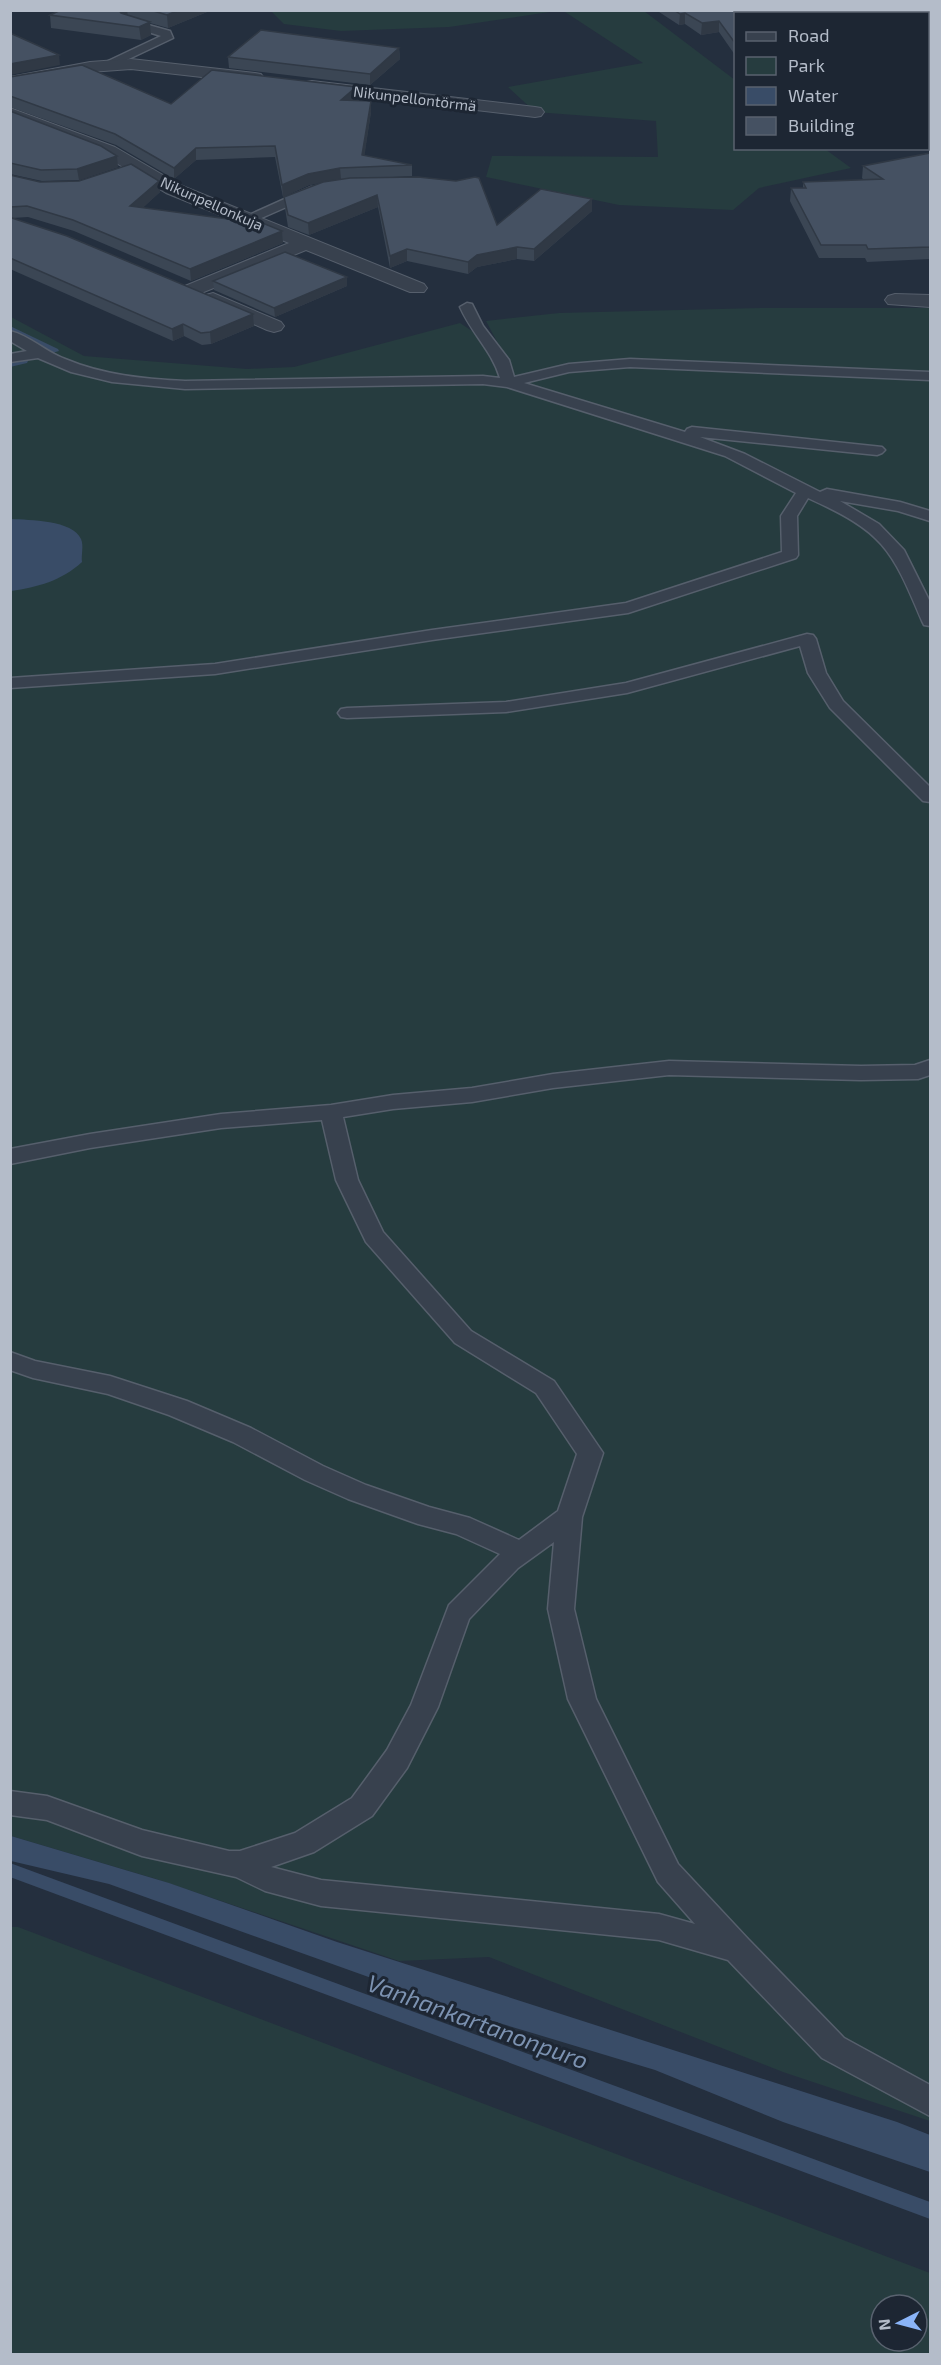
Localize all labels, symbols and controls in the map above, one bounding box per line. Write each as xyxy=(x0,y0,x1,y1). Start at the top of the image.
legend xyxy=(734,12,929,150)
text: Road xyxy=(788,24,829,46)
text: Park xyxy=(788,54,825,76)
street label: Nikunpellontörmä xyxy=(352,82,478,114)
text: Water xyxy=(788,84,838,106)
text: Building xyxy=(788,114,855,136)
street label: Nikunpellonkuja xyxy=(158,172,266,235)
water label: Vanhankartanonpuro xyxy=(364,1968,592,2074)
north arrow xyxy=(869,2293,929,2353)
text: N xyxy=(874,2318,894,2331)

